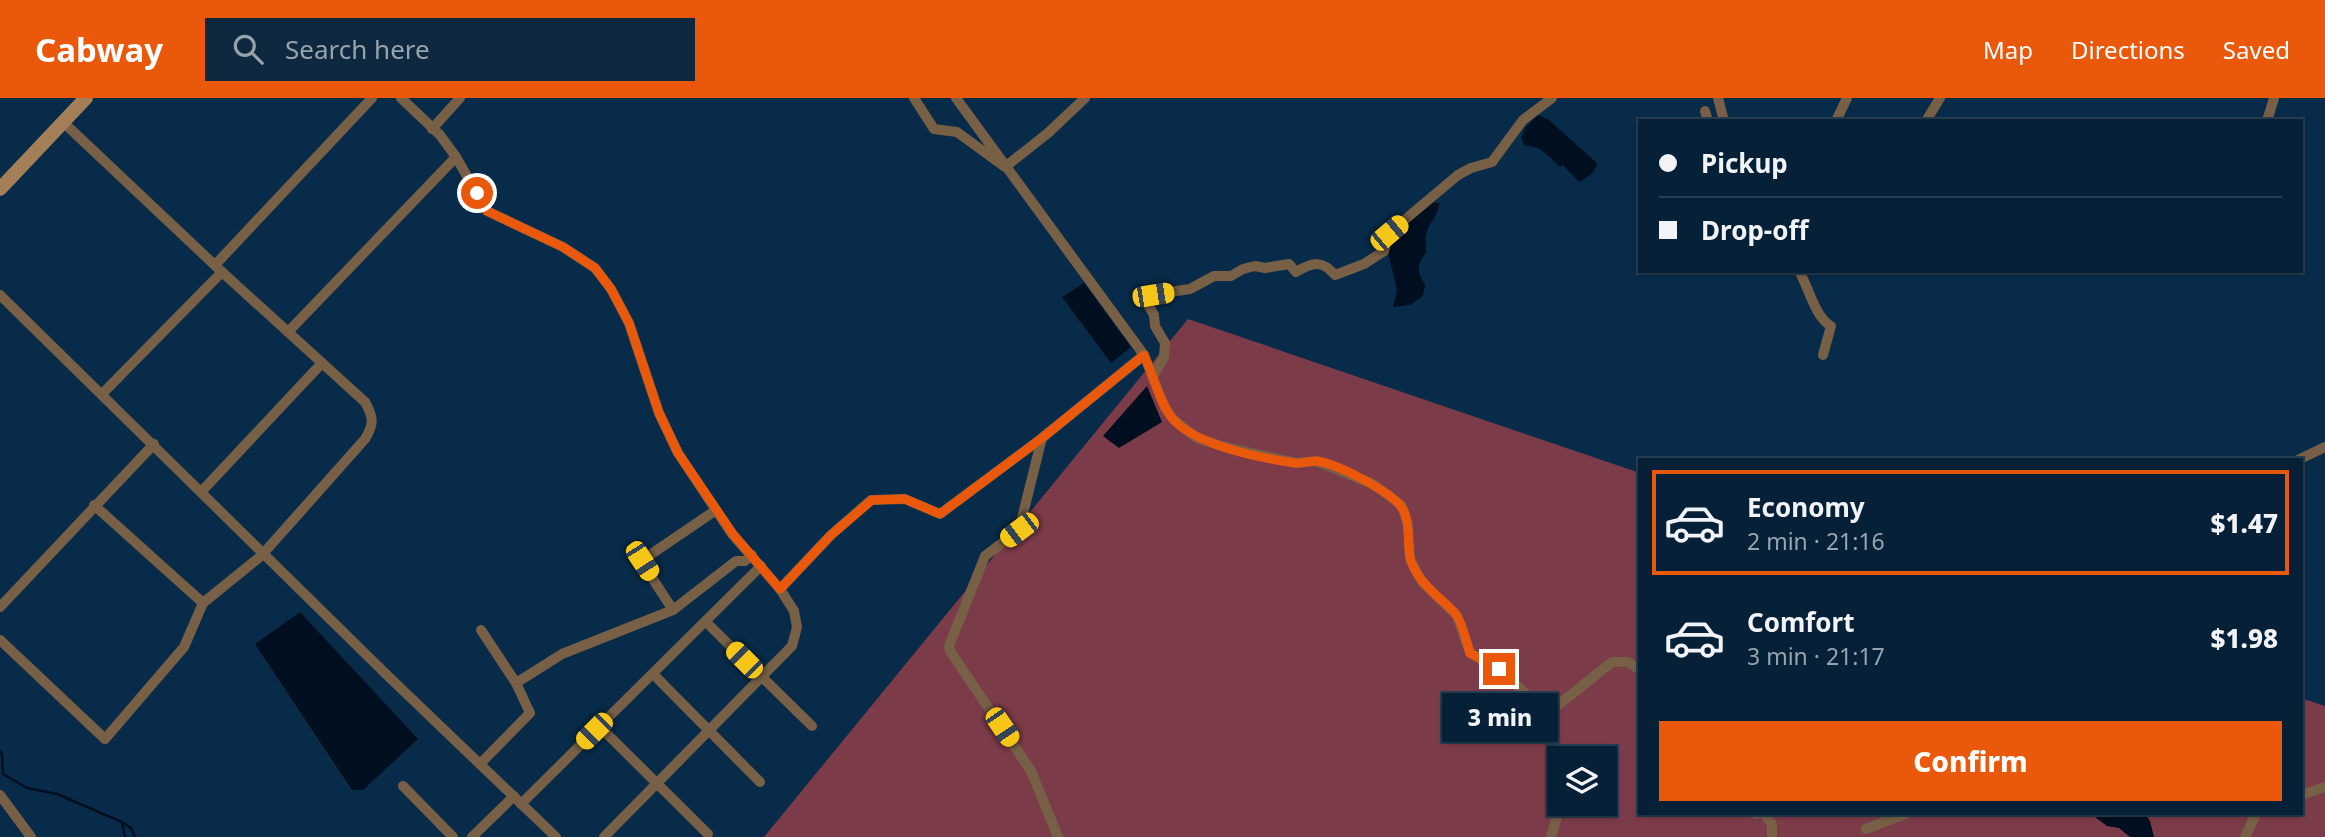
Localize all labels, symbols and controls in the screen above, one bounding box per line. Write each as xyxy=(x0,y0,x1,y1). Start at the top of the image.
search box xyxy=(205,18,695,81)
text: Cabway xyxy=(35,27,163,72)
icon: search xyxy=(229,30,267,68)
text: Search here xyxy=(285,31,430,67)
text: Map xyxy=(1983,33,2033,66)
text: Directions xyxy=(2071,33,2185,66)
text: Saved xyxy=(2223,33,2290,66)
text: Pickup xyxy=(1701,145,1788,181)
route start xyxy=(461,177,493,209)
car xyxy=(1367,211,1412,255)
text: Drop-off xyxy=(1701,212,1808,248)
car xyxy=(1131,281,1176,309)
text: Economy xyxy=(1747,489,1865,525)
icon: car xyxy=(1663,491,1726,554)
text: $1.47 xyxy=(2211,505,2278,541)
car xyxy=(996,509,1043,551)
text: 2 min · 21:16 xyxy=(1747,525,1885,557)
car xyxy=(622,538,663,584)
text: Comfort xyxy=(1747,604,1855,640)
icon: car xyxy=(1663,606,1726,669)
text: $1.98 xyxy=(2211,620,2278,656)
car xyxy=(722,638,767,682)
text: 3 min · 21:17 xyxy=(1747,640,1885,672)
route end xyxy=(1483,653,1515,685)
callout: 3 min xyxy=(1441,694,1557,742)
text: 3 min xyxy=(1468,701,1532,733)
car xyxy=(982,704,1023,750)
car xyxy=(572,709,617,753)
button: Confirm xyxy=(1659,721,2282,801)
map controls xyxy=(1547,746,1617,816)
button: layers xyxy=(1547,746,1617,816)

